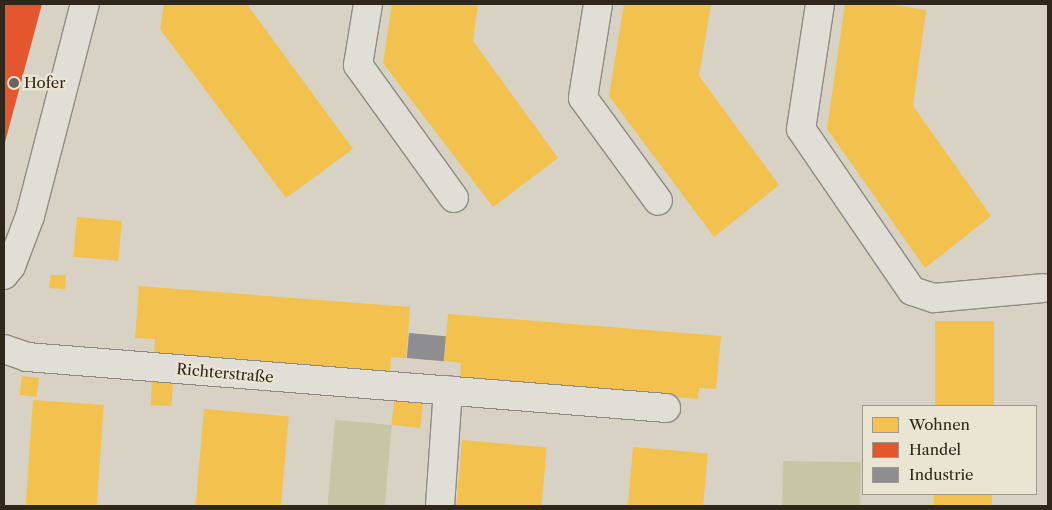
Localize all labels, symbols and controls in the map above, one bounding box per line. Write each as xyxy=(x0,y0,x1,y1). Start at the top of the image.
place label: Hofer xyxy=(24,74,66,92)
marker: Hofer xyxy=(8,77,20,89)
street label: Richterstraße xyxy=(176,360,274,386)
legend xyxy=(862,405,1037,495)
text: Wohnen xyxy=(909,415,970,434)
text: Handel xyxy=(909,440,961,459)
text: Industrie xyxy=(909,465,973,484)

